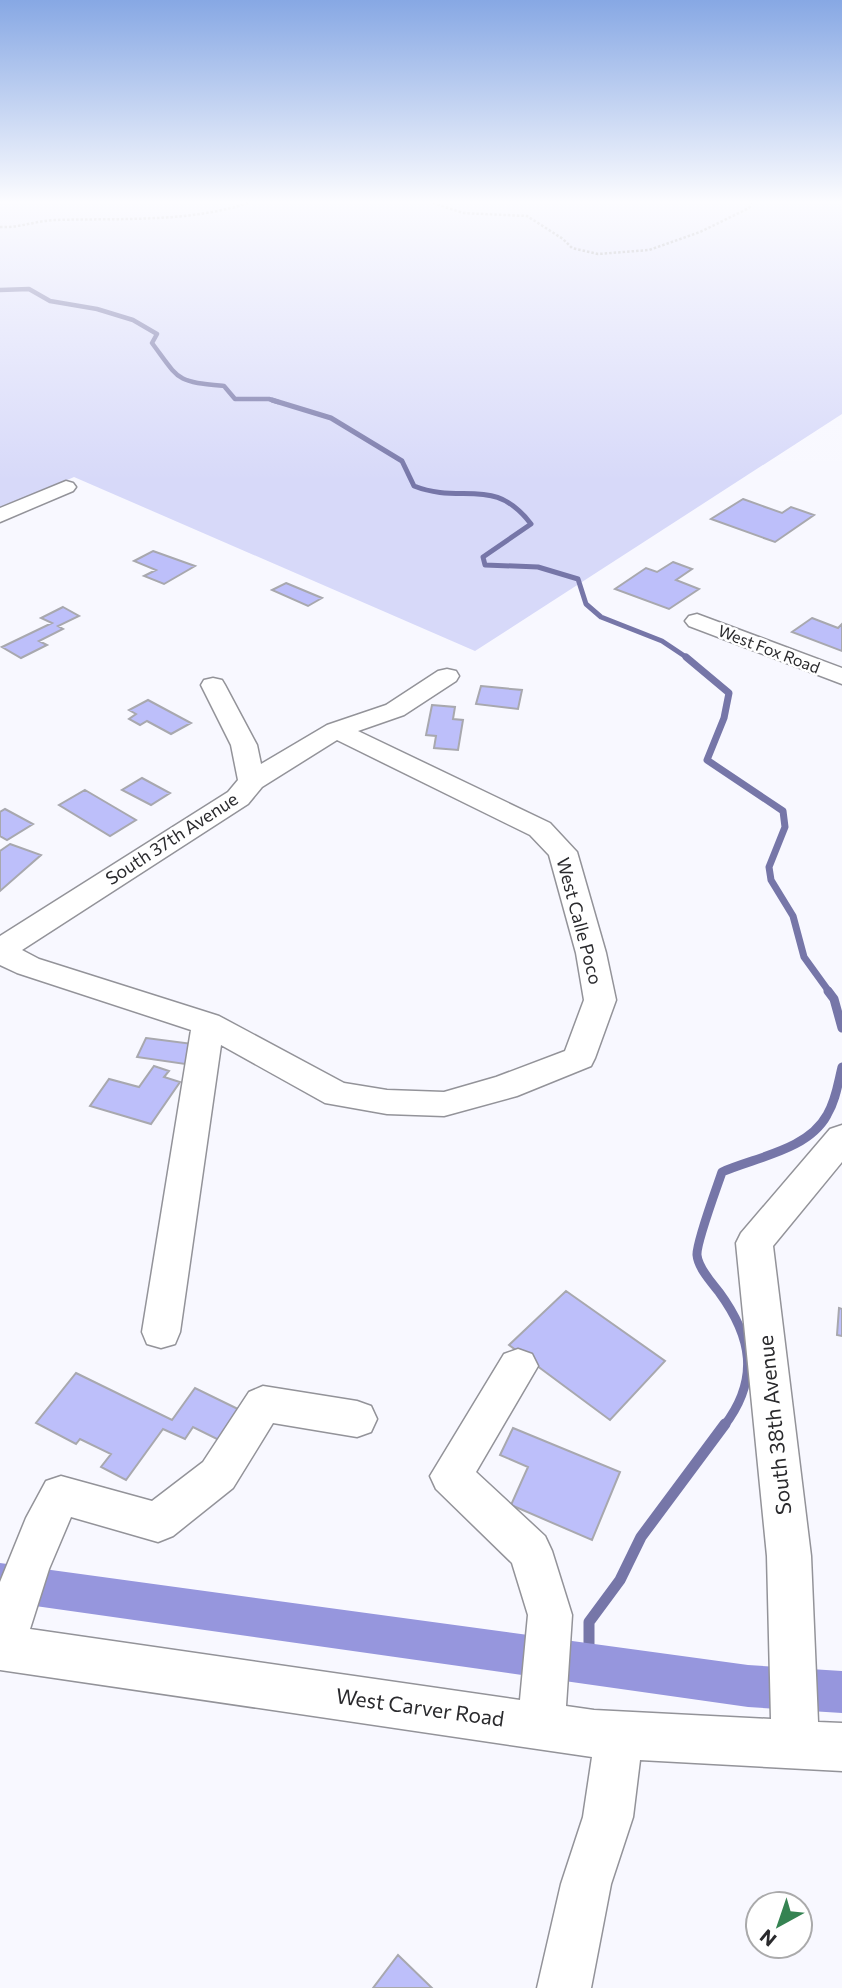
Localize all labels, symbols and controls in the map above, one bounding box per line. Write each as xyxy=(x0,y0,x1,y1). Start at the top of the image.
street label: West Fox Road xyxy=(716,620,823,677)
street label: South 37th Avenue xyxy=(101,787,242,889)
street label: West Calle Poco xyxy=(552,855,608,987)
street label: South 38th Avenue xyxy=(752,1334,795,1516)
street label: West Carver Road xyxy=(334,1682,506,1731)
north arrow xyxy=(744,1890,814,1960)
text: N xyxy=(755,1925,781,1952)

